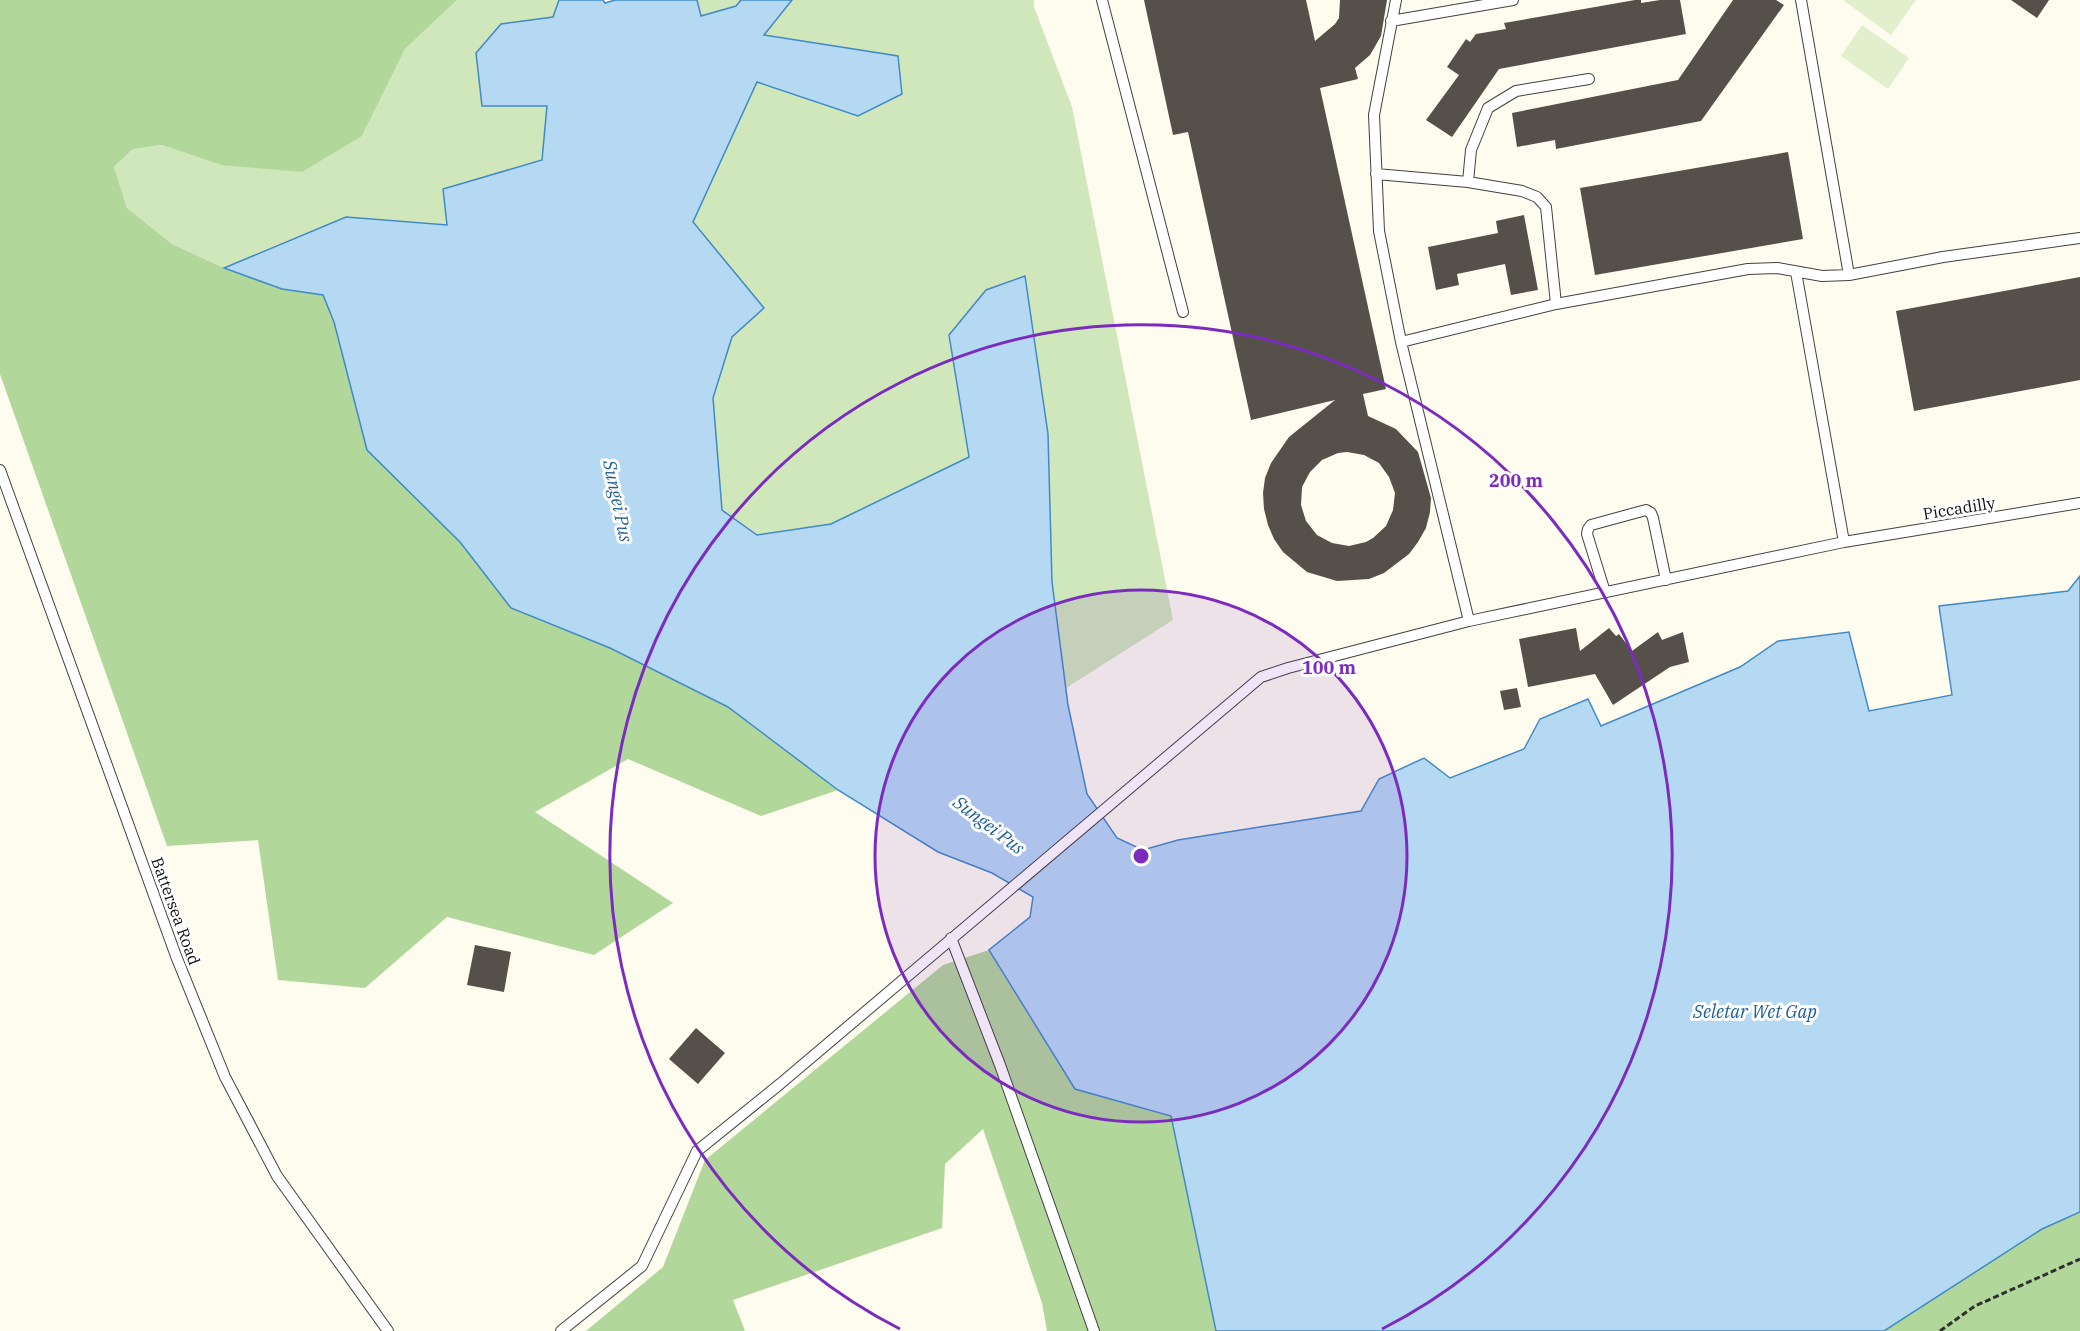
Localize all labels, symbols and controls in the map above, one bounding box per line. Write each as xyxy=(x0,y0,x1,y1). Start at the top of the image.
water label: Sungei Pus xyxy=(598,457,638,545)
text: 200 m xyxy=(1489,469,1544,492)
street label: Piccadilly xyxy=(1921,492,1997,524)
text: 100 m xyxy=(1302,656,1357,679)
water label: Sungei Pus xyxy=(948,790,1029,859)
centre of rings xyxy=(1131,846,1151,866)
street label: Battersea Road xyxy=(147,854,205,968)
water label: Seletar Wet Gap xyxy=(1692,1000,1817,1023)

